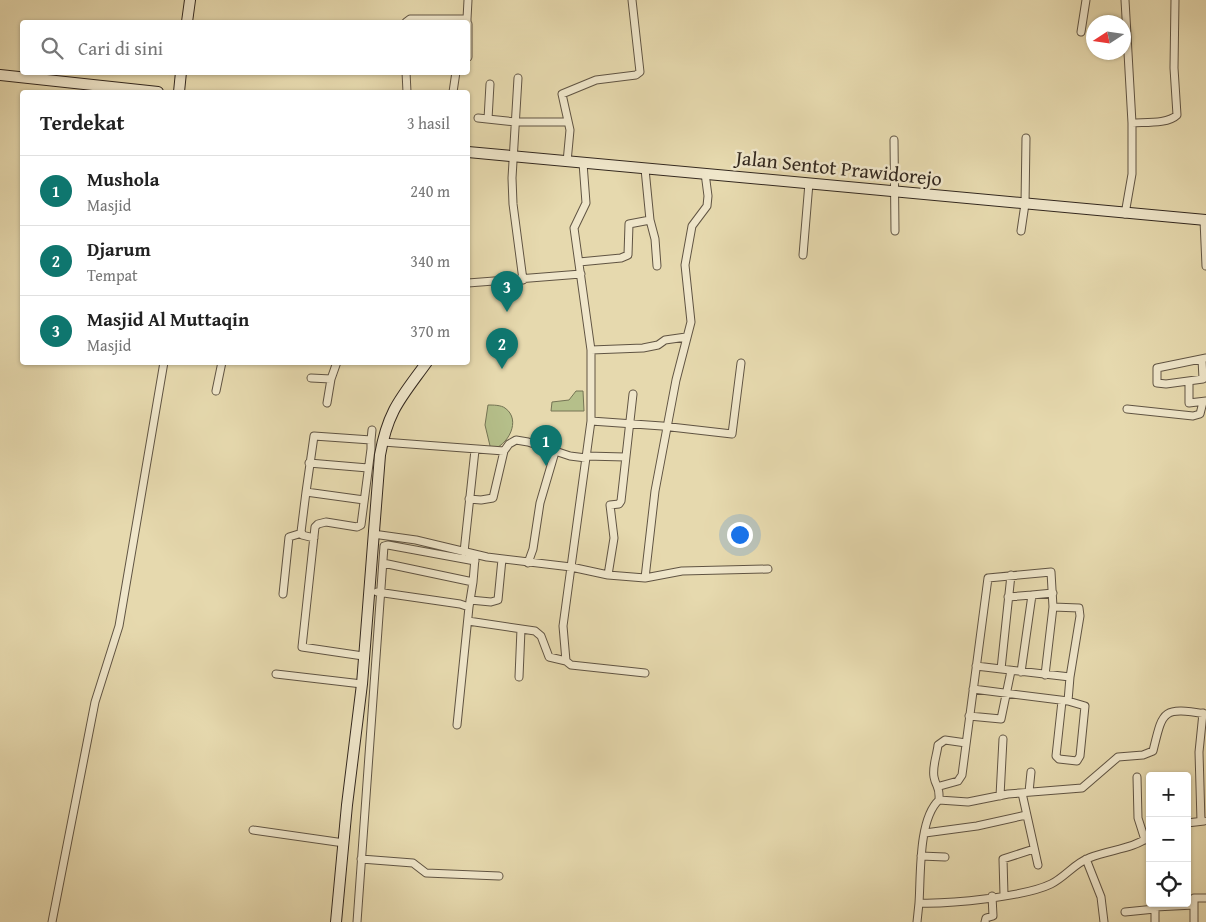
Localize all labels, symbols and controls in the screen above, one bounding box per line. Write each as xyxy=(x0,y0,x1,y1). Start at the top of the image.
north arrow xyxy=(1086,15,1131,60)
search box xyxy=(20,20,470,75)
icon: search xyxy=(38,34,66,62)
text: Cari di sini xyxy=(78,34,163,62)
text: Terdekat xyxy=(40,107,124,138)
text: 3 hasil xyxy=(407,111,450,135)
street label: Jalan Sentot Prawidorejo xyxy=(732,142,944,193)
text: Mushola xyxy=(87,165,159,193)
text: 1 xyxy=(52,179,60,203)
text: 240 m xyxy=(410,179,450,203)
text: Masjid xyxy=(87,193,131,217)
text: Djarum xyxy=(87,235,151,263)
text: 2 xyxy=(52,249,60,273)
text: 340 m xyxy=(410,249,450,273)
text: Tempat xyxy=(87,263,138,287)
pin: 3 xyxy=(491,271,523,312)
text: Masjid Al Muttaqin xyxy=(87,305,249,333)
text: 3 xyxy=(52,319,60,343)
text: 370 m xyxy=(410,319,450,343)
pin: 2 xyxy=(486,328,518,369)
text: Masjid xyxy=(87,333,131,357)
pin: 1 xyxy=(530,425,562,466)
your location xyxy=(727,522,753,548)
map controls xyxy=(1146,772,1191,907)
button: + xyxy=(1146,772,1191,817)
button: − xyxy=(1146,817,1191,862)
button: locate xyxy=(1146,862,1191,907)

